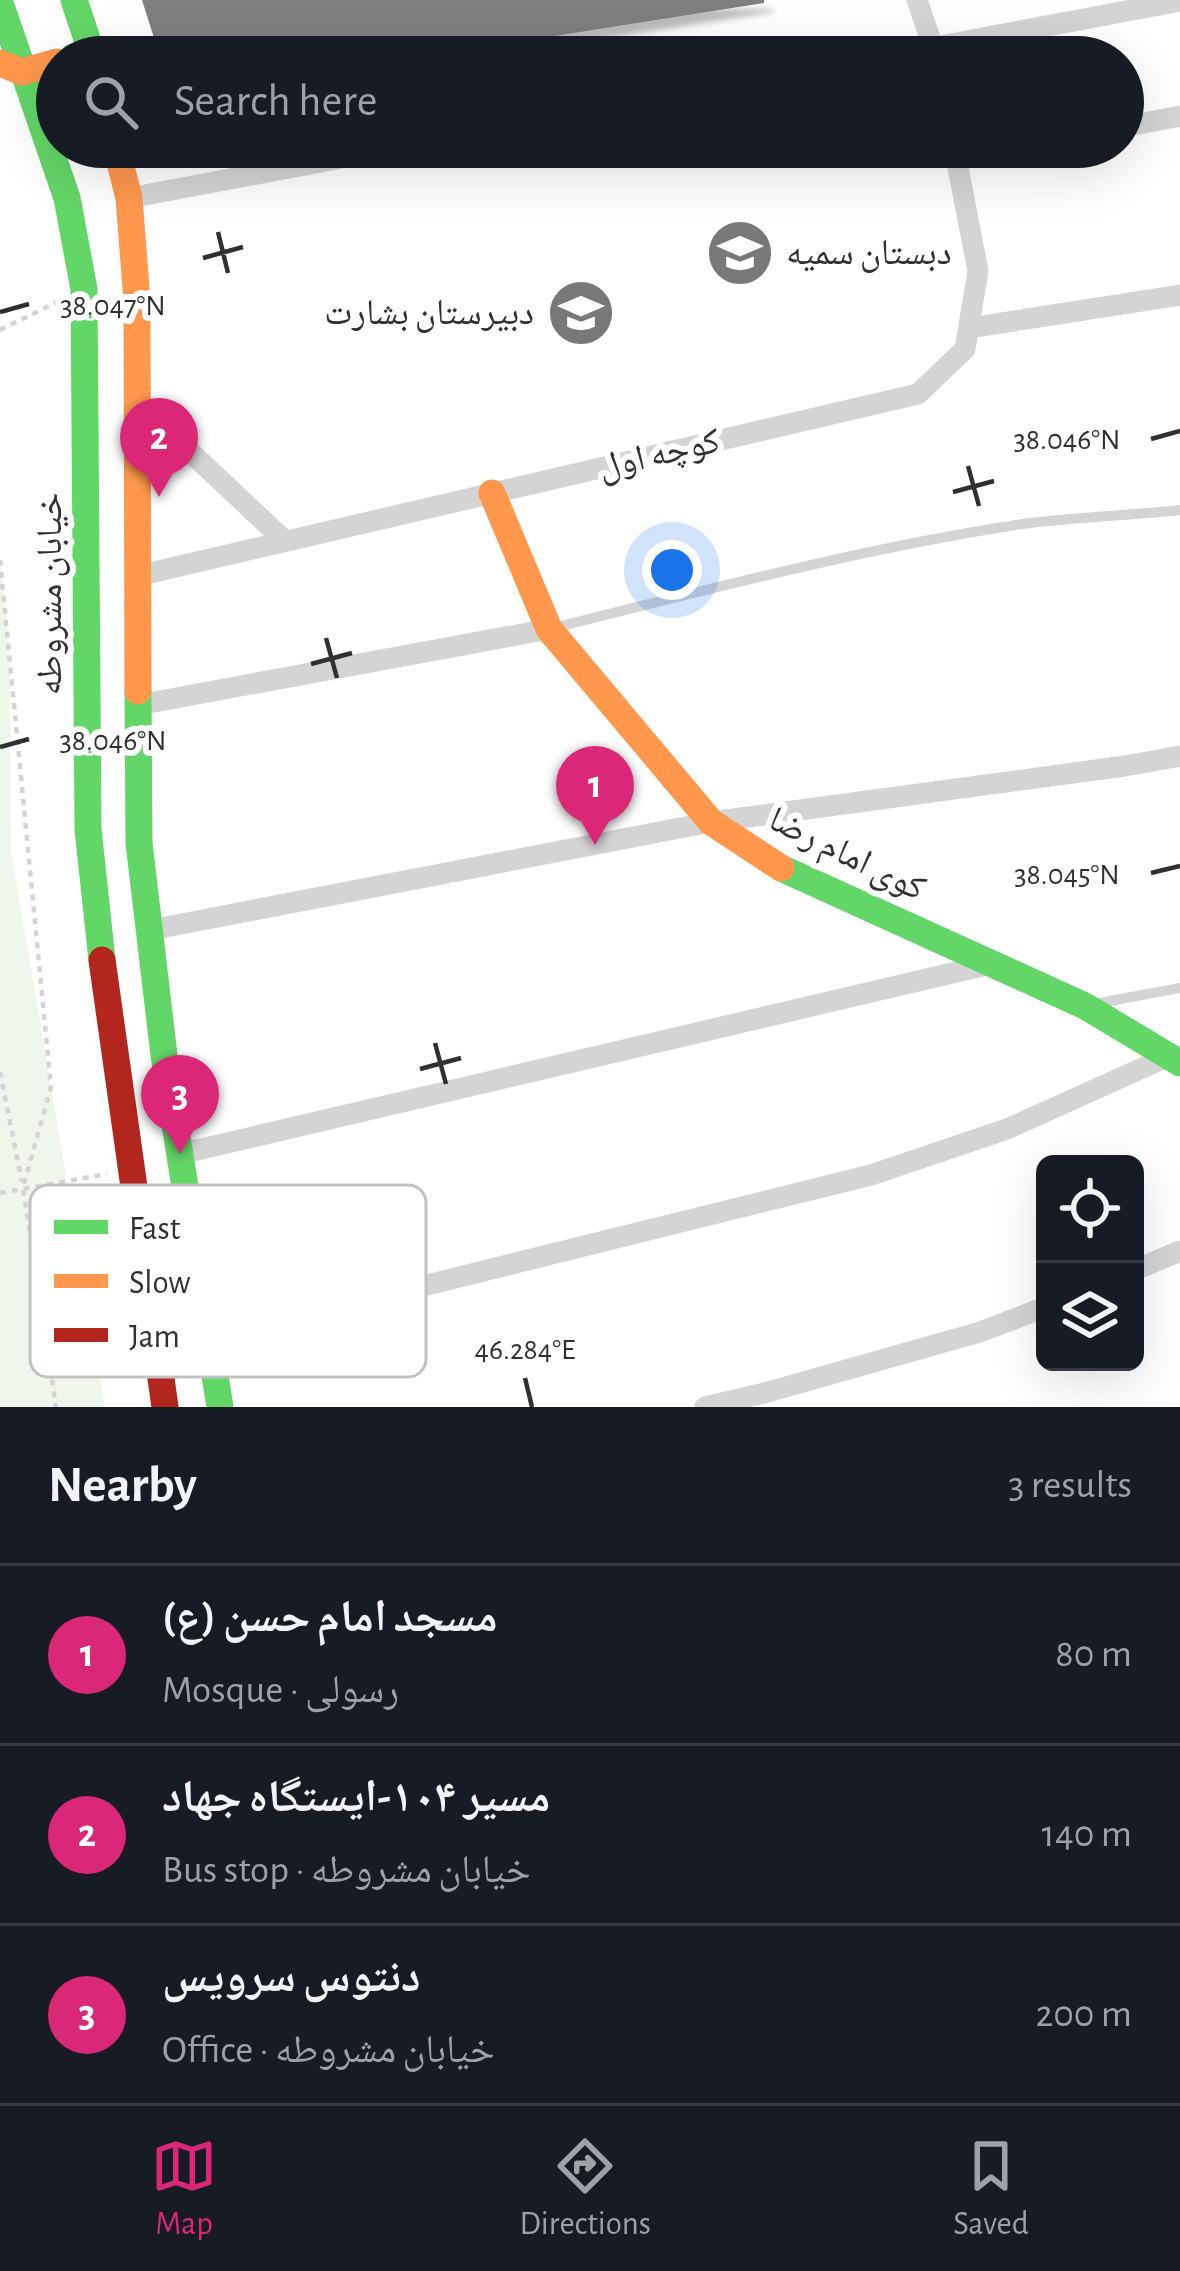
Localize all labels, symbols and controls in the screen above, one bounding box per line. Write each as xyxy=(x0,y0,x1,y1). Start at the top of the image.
search box xyxy=(36,36,1144,168)
icon: search xyxy=(78,69,144,135)
text: Search here xyxy=(174,79,377,124)
school or university icon: دبستان سمیه xyxy=(705,218,775,288)
place label: دبستان سمیه xyxy=(786,235,952,273)
school or university icon: دبیرستان بشارت xyxy=(546,278,616,348)
text: 38.047°N xyxy=(60,291,166,321)
place label: دبیرستان بشارت xyxy=(324,295,534,333)
pin: 2 xyxy=(120,398,198,497)
street label: کوچه اول xyxy=(595,423,724,487)
text: 38.046°N xyxy=(1013,425,1121,455)
street label: خیابان مشروطه xyxy=(32,493,70,695)
your location xyxy=(642,540,702,600)
text: 38.046°N xyxy=(59,726,167,756)
pin: 1 xyxy=(556,746,634,845)
street label: کوی امام رضا xyxy=(761,801,931,911)
text: 38.045°N xyxy=(1014,860,1120,890)
pin: 3 xyxy=(141,1055,219,1154)
map controls xyxy=(1036,1155,1144,1371)
button: locate xyxy=(1036,1155,1144,1263)
legend xyxy=(30,1185,426,1377)
text: Fast xyxy=(129,1213,181,1246)
button: layers xyxy=(1036,1263,1144,1371)
text: Slow xyxy=(129,1267,190,1300)
text: Jam xyxy=(129,1321,180,1354)
text: 46.284°E xyxy=(475,1335,575,1365)
text: Nearby xyxy=(48,1460,197,1511)
text: 3 results xyxy=(1008,1466,1132,1505)
text: مسجد امام حسن (ع) xyxy=(162,1595,498,1640)
text: 1 xyxy=(80,1635,94,1674)
text: 80 m xyxy=(1055,1635,1132,1674)
text: Mosque · رسولی xyxy=(162,1671,399,1710)
text: مسیر ۱۰۴-ایستگاه جهاد xyxy=(162,1775,550,1820)
text: 2 xyxy=(78,1815,96,1854)
text: 140 m xyxy=(1042,1815,1132,1854)
text: Bus stop · خیابان مشروطه xyxy=(162,1851,530,1890)
text: دنتوس سرویس xyxy=(162,1955,420,2000)
text: 3 xyxy=(79,1995,95,2034)
text: 200 m xyxy=(1035,1995,1132,2034)
text: Office · خیابان مشروطه xyxy=(162,2031,495,2070)
tab: Map xyxy=(151,2133,217,2245)
tab: Directions xyxy=(519,2133,651,2245)
tab: Saved xyxy=(953,2133,1029,2245)

